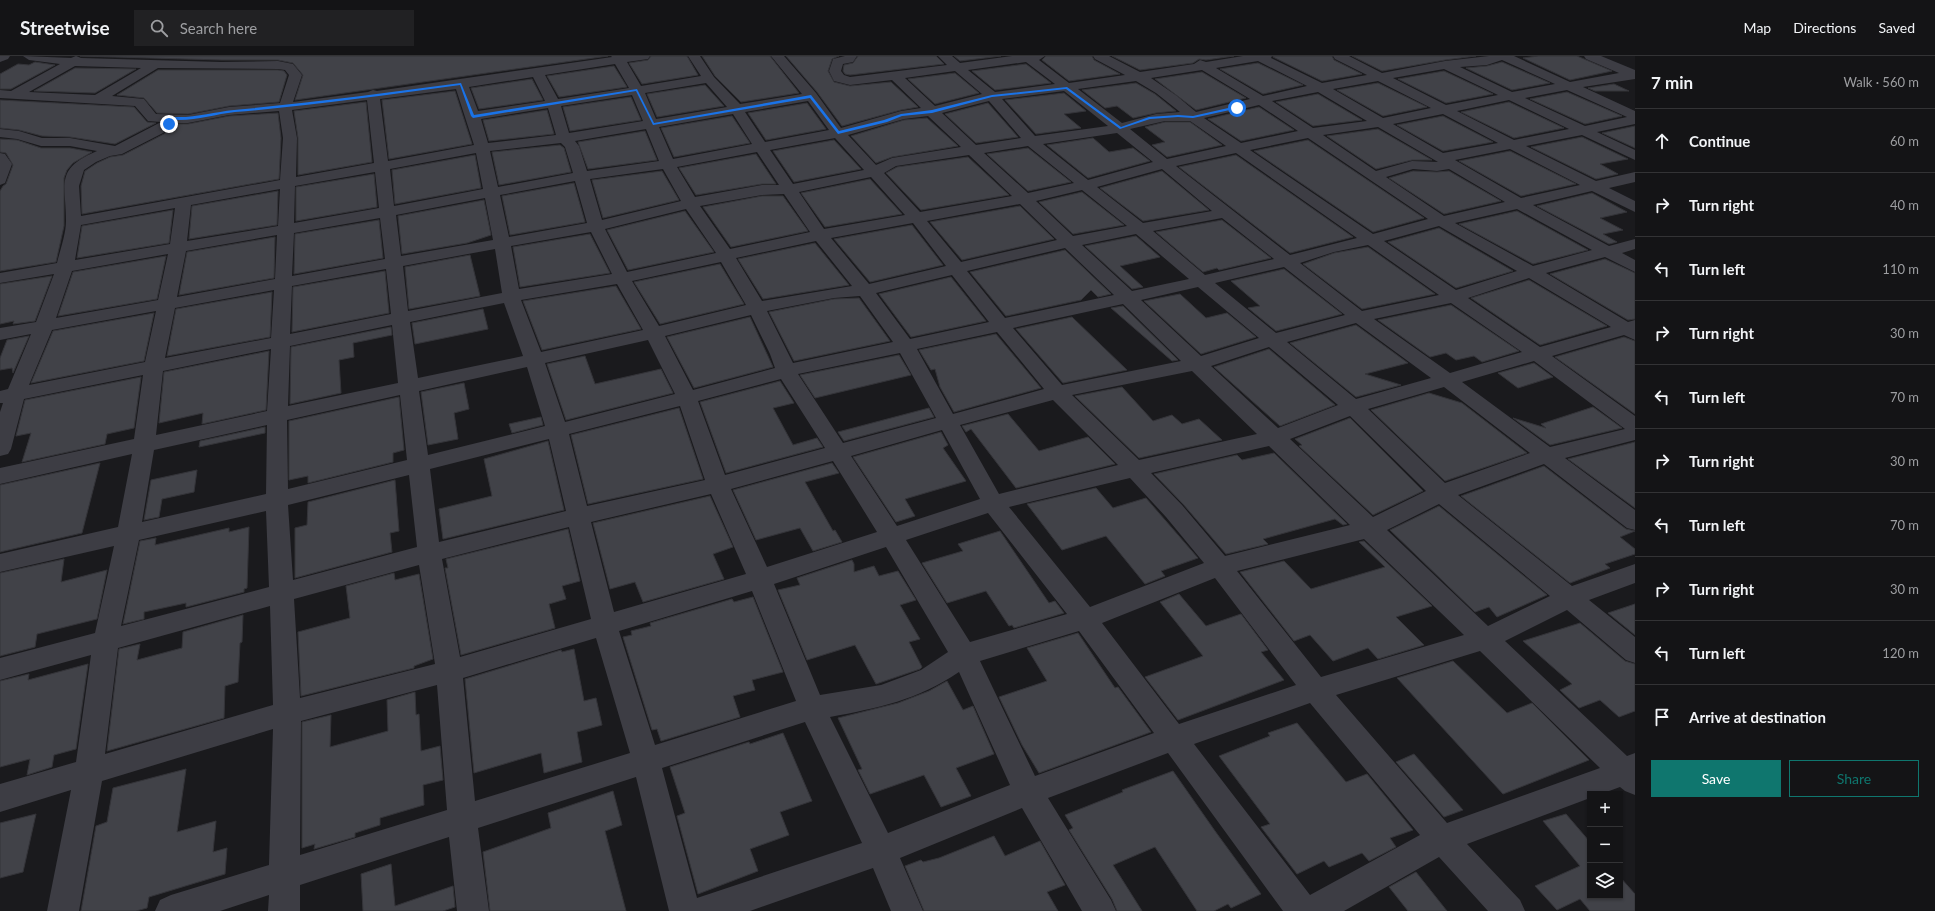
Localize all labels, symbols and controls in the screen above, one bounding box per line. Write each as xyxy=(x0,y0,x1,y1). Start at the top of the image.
search box xyxy=(134,10,414,46)
text: Streetwise xyxy=(20,16,110,39)
icon: search xyxy=(148,17,170,39)
text: Search here xyxy=(180,19,257,37)
text: Map xyxy=(1744,19,1771,36)
text: Directions xyxy=(1793,19,1856,36)
text: Saved xyxy=(1878,19,1915,36)
text: 7 min xyxy=(1651,72,1693,93)
text: Walk · 560 m xyxy=(1843,74,1919,90)
route start xyxy=(1228,99,1246,117)
route end xyxy=(160,115,178,133)
icon: ahead xyxy=(1651,130,1673,152)
text: Continue xyxy=(1689,132,1750,150)
text: 60 m xyxy=(1890,133,1919,149)
icon: right xyxy=(1651,194,1673,216)
text: Turn right xyxy=(1689,196,1754,214)
text: 40 m xyxy=(1890,197,1919,213)
icon: left xyxy=(1651,258,1673,280)
text: Turn left xyxy=(1689,260,1745,278)
text: 110 m xyxy=(1882,261,1919,277)
icon: right xyxy=(1651,322,1673,344)
text: Turn right xyxy=(1689,324,1754,342)
text: 30 m xyxy=(1890,325,1919,341)
icon: left xyxy=(1651,386,1673,408)
text: Turn left xyxy=(1689,388,1745,406)
text: 70 m xyxy=(1890,389,1919,405)
icon: right xyxy=(1651,450,1673,472)
text: Turn right xyxy=(1689,452,1754,470)
text: 30 m xyxy=(1890,453,1919,469)
icon: left xyxy=(1651,514,1673,536)
text: Turn left xyxy=(1689,516,1745,534)
text: 70 m xyxy=(1890,517,1919,533)
icon: right xyxy=(1651,578,1673,600)
text: Turn right xyxy=(1689,580,1754,598)
text: 30 m xyxy=(1890,581,1919,597)
icon: left xyxy=(1651,642,1673,664)
text: Turn left xyxy=(1689,644,1745,662)
text: 120 m xyxy=(1882,645,1919,661)
icon: arrive xyxy=(1651,706,1673,728)
text: Arrive at destination xyxy=(1689,708,1826,726)
button: Save xyxy=(1651,760,1781,797)
button: Share xyxy=(1789,760,1919,797)
map controls xyxy=(1587,791,1623,899)
button: + xyxy=(1587,791,1623,827)
button: − xyxy=(1587,827,1623,863)
button: layers xyxy=(1587,863,1623,899)

